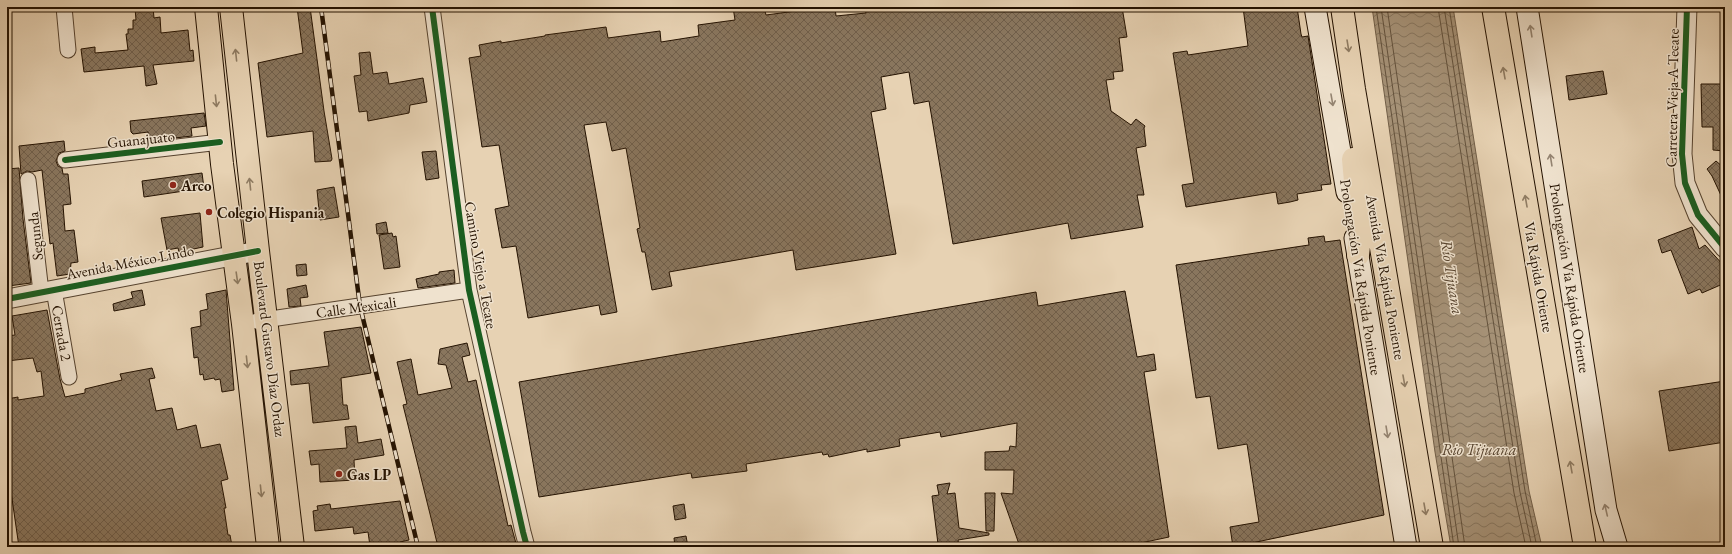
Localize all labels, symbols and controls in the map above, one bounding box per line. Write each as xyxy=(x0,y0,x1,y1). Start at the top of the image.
one-way arrow xyxy=(1527,25,1535,38)
street label: Carretera Vieja A Tecate xyxy=(1661,28,1683,168)
one-way arrow xyxy=(1344,39,1352,52)
one-way arrow xyxy=(232,49,240,62)
one-way arrow xyxy=(1500,67,1508,80)
one-way arrow xyxy=(1328,94,1336,107)
one-way arrow xyxy=(212,95,220,108)
street label: Guanajuato xyxy=(106,126,176,152)
one-way arrow xyxy=(1547,154,1555,167)
place label: Arco xyxy=(180,176,212,195)
one-way arrow xyxy=(246,178,254,191)
street label: Prolongación Vía Rápida Poniente xyxy=(1336,178,1386,376)
marker: Arco xyxy=(168,180,178,190)
street label: Prolongación Vía Rápida Oriente xyxy=(1546,182,1594,374)
street label: Avenida Vía Rápida Poniente xyxy=(1362,192,1410,361)
one-way arrow xyxy=(1522,195,1530,208)
street label: Camino Viejo a Tecate xyxy=(460,200,502,330)
place label: Colegio Hispania xyxy=(217,203,325,222)
marker: Colegio Hispania xyxy=(204,207,214,217)
street label: Segunda xyxy=(23,211,47,261)
street label: Vía Rápida Oriente xyxy=(1520,220,1558,334)
water label: Río Tijuana xyxy=(1436,238,1468,316)
street label: Avenida México Lindo xyxy=(63,240,196,284)
street label: Boulevard Gustavo Díaz Ordaz xyxy=(250,260,290,438)
one-way arrow xyxy=(233,271,241,284)
street label: Calle Mexicali xyxy=(315,292,398,322)
street label: Cerrada 2 xyxy=(48,304,76,363)
one-way arrow xyxy=(243,355,251,368)
one-way arrow xyxy=(1400,374,1408,387)
one-way arrow xyxy=(1383,425,1391,438)
water label: Rio Tijuana xyxy=(1441,439,1517,460)
one-way arrow xyxy=(1567,461,1575,474)
place label: Gas LP xyxy=(347,465,391,484)
marker: Gas LP xyxy=(334,469,344,479)
one-way arrow xyxy=(258,485,265,498)
one-way arrow xyxy=(1422,502,1430,515)
one-way arrow xyxy=(1602,503,1610,516)

